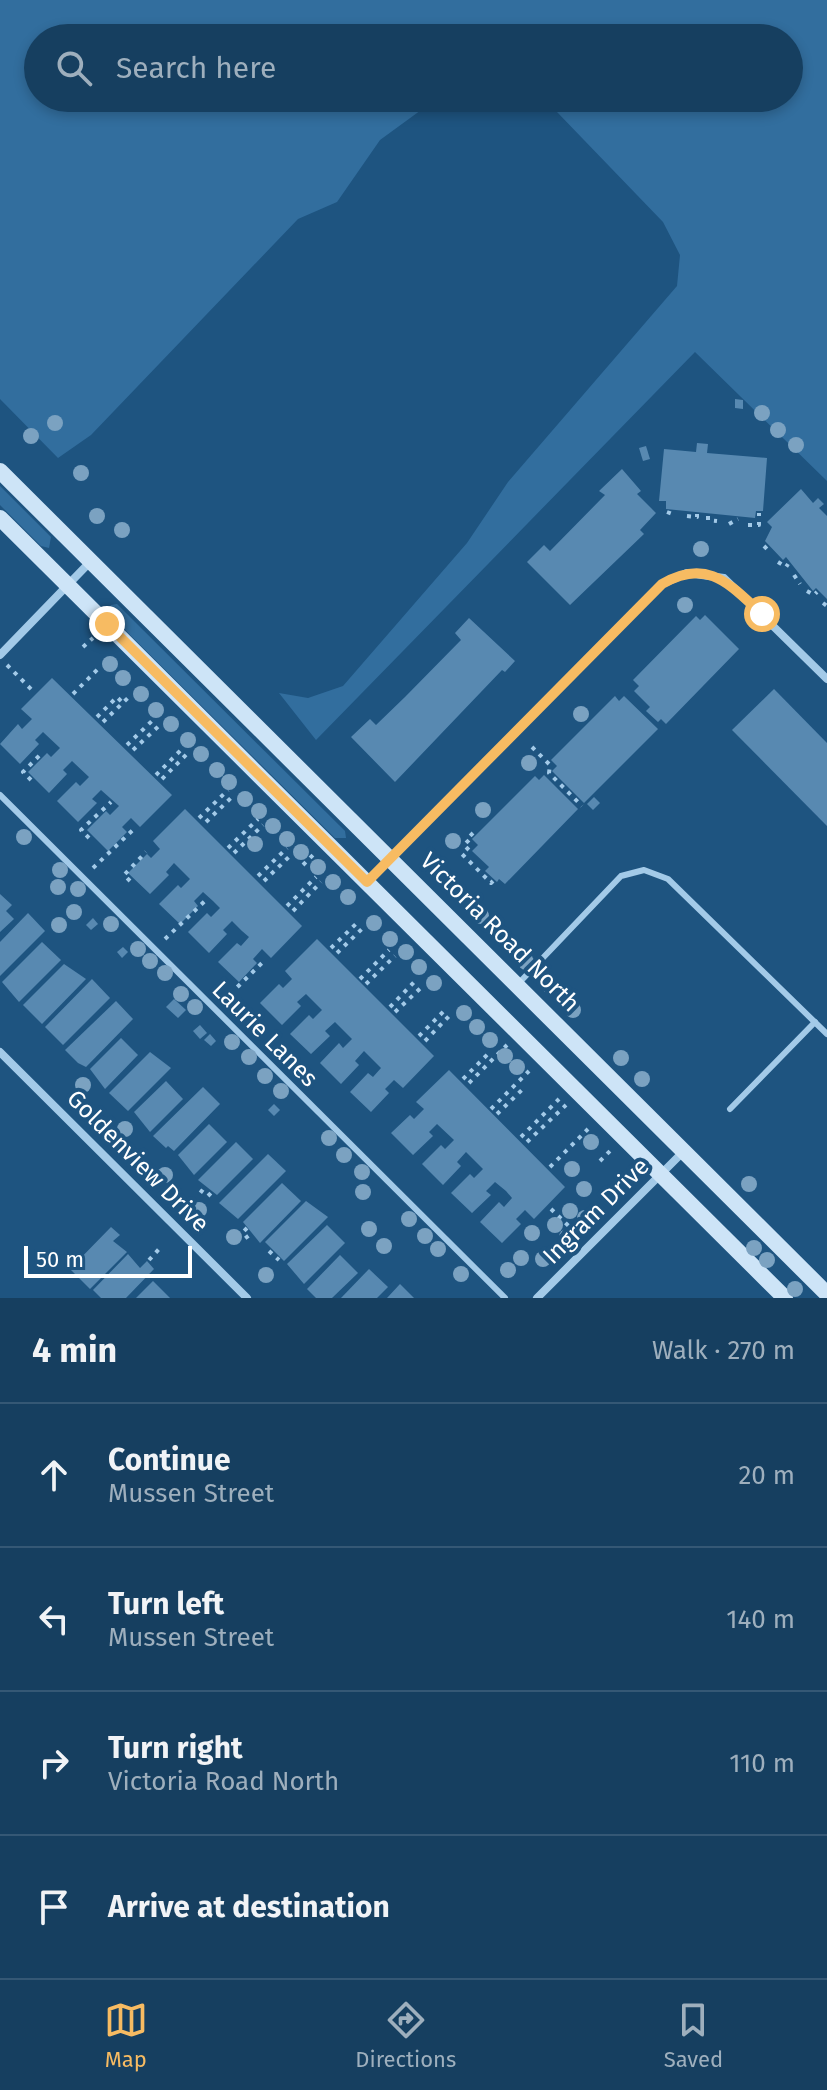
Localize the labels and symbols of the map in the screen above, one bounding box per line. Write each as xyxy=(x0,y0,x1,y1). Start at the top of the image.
route start xyxy=(744,596,780,632)
route end xyxy=(89,606,125,642)
street label: Victoria Road North xyxy=(415,847,585,1017)
street label: Laurie Lanes xyxy=(207,976,323,1092)
street label: Goldenview Drive xyxy=(61,1084,215,1238)
street label: Ingram Drive xyxy=(537,1152,655,1270)
scale bar xyxy=(24,1242,192,1278)

